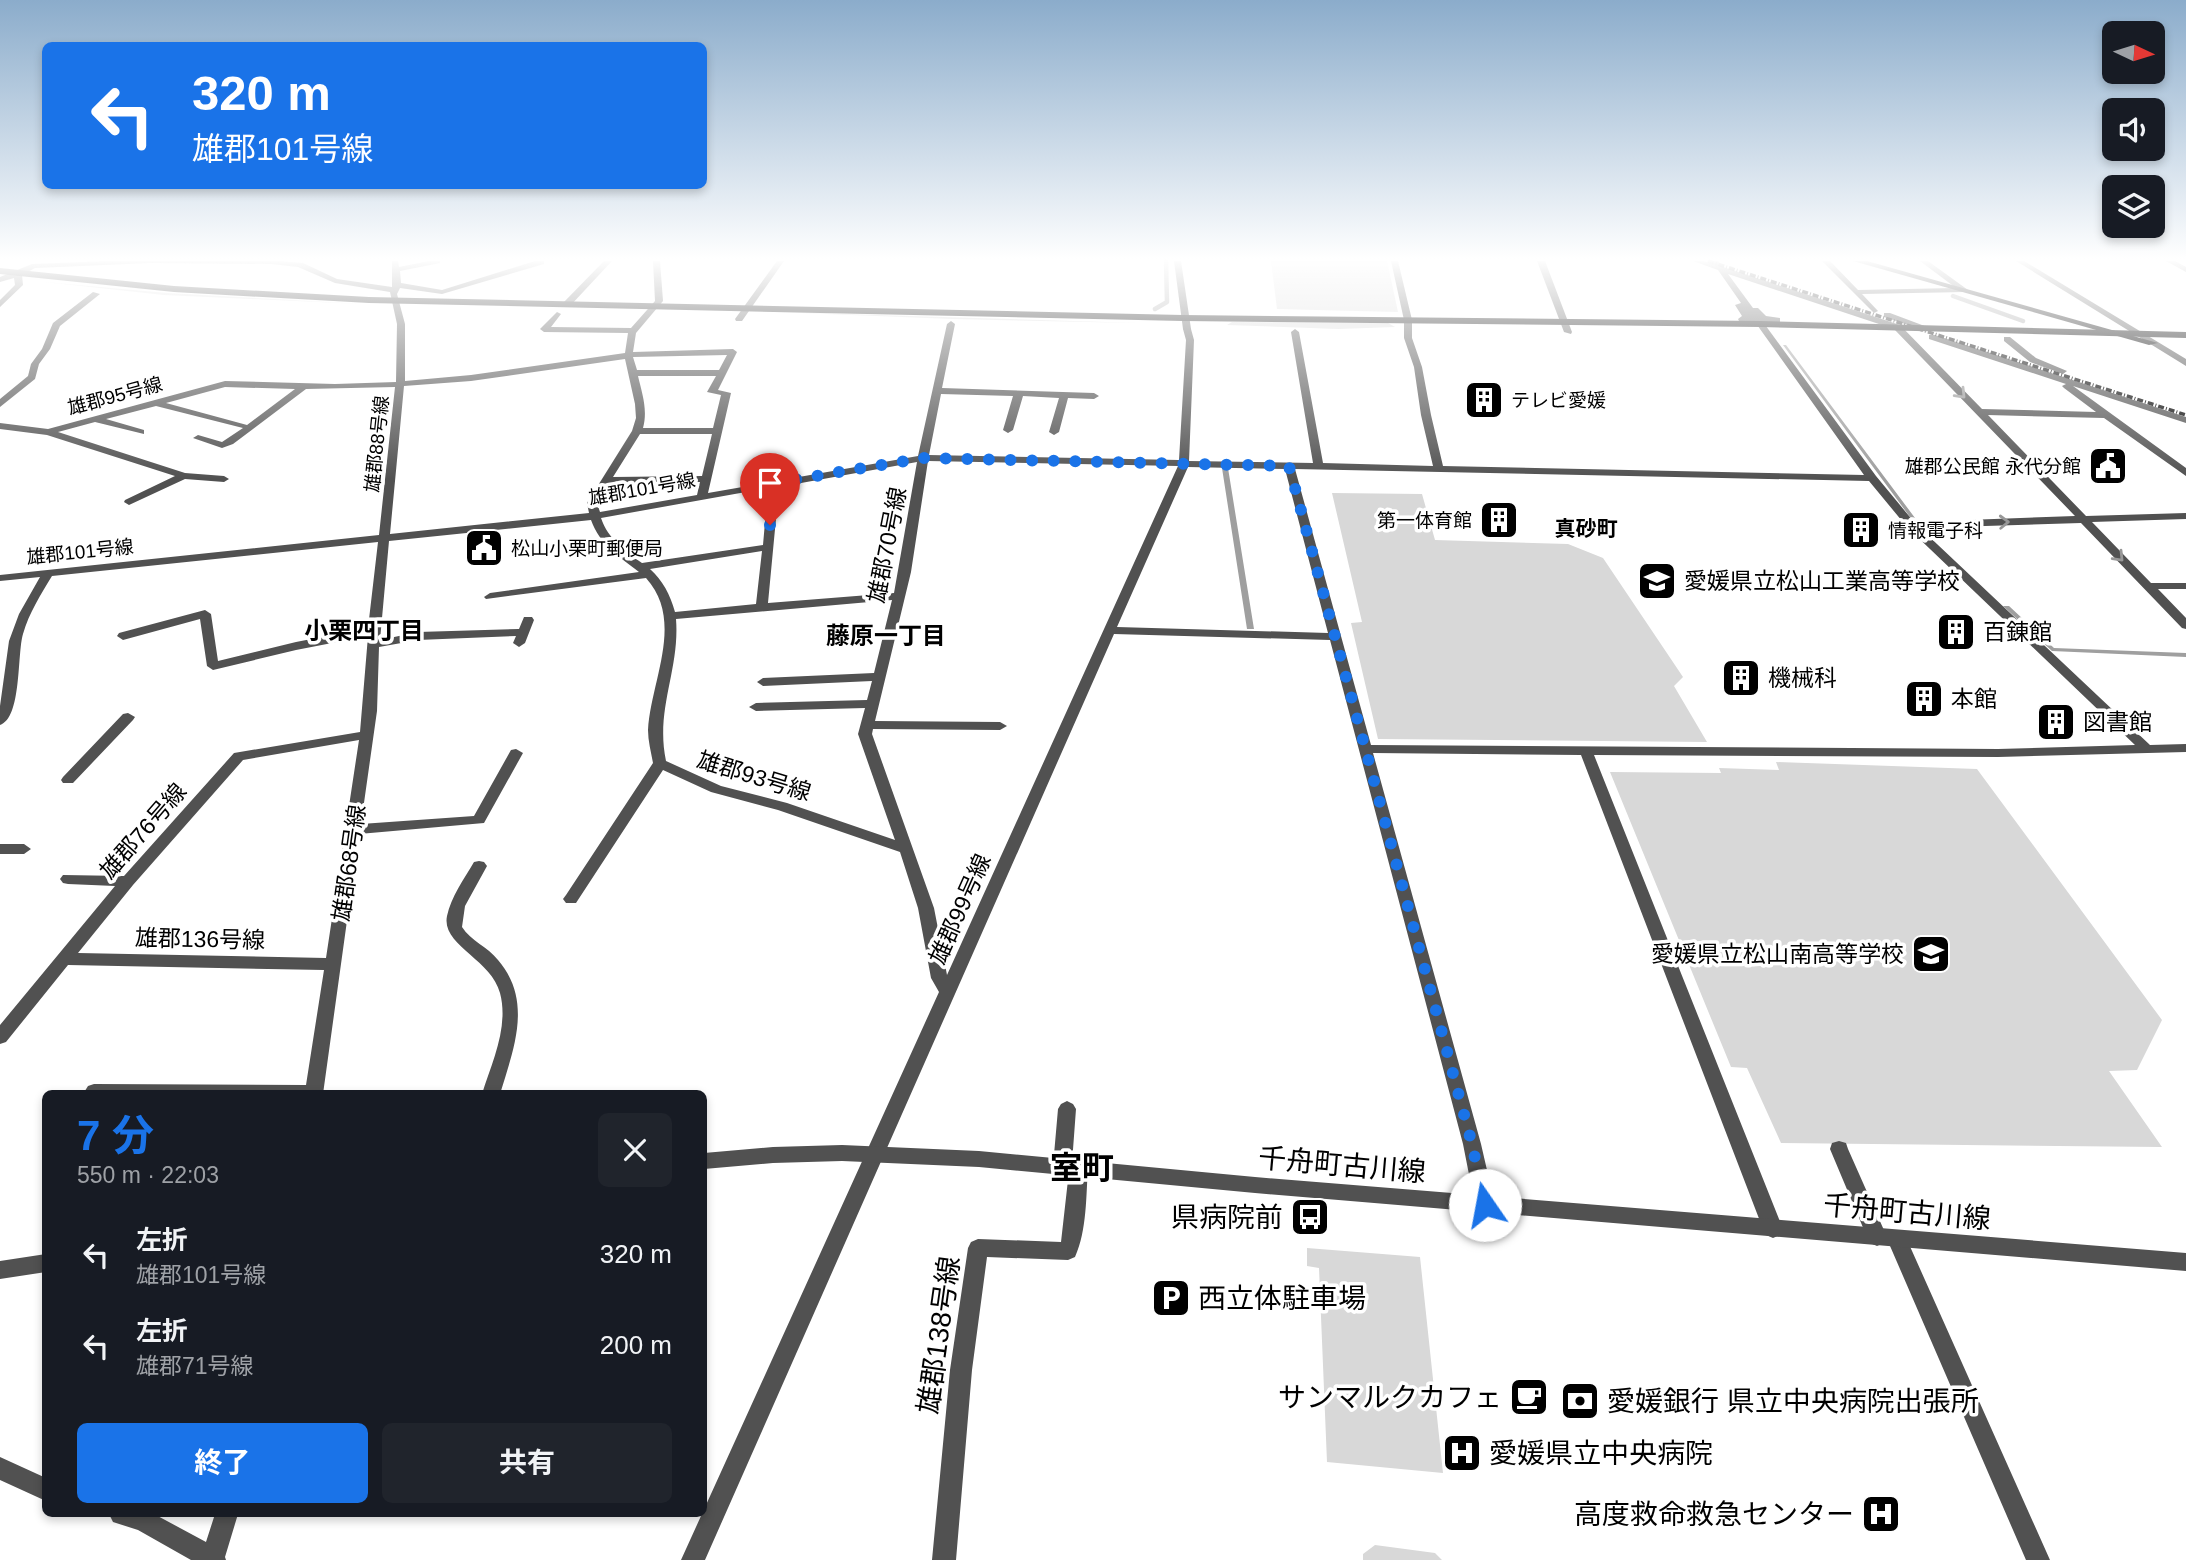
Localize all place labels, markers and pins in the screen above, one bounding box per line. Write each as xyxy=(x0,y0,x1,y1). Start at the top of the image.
building icon: テレビ愛媛 xyxy=(1463,379,1505,421)
place label: テレビ愛媛 xyxy=(1511,390,1606,411)
public building icon: 雄郡公民館 永代分館 xyxy=(2087,445,2129,487)
pin xyxy=(740,453,800,525)
place label: 雄郡公民館 永代分館 xyxy=(1905,456,2081,477)
building icon: 第一体育館 xyxy=(1478,499,1520,541)
building icon: 情報電子科 xyxy=(1840,509,1882,551)
place label: 第一体育館 xyxy=(1377,510,1472,531)
place label: 情報電子科 xyxy=(1888,520,1983,541)
public building icon: 松山小栗町郵便局 xyxy=(463,527,505,569)
place label: 松山小栗町郵便局 xyxy=(511,538,663,559)
school or university icon: 愛媛県立松山工業高等学校 xyxy=(1636,560,1678,602)
place label: 愛媛県立松山工業高等学校 xyxy=(1684,568,1960,594)
building icon: 百錬館 xyxy=(1935,611,1977,653)
place label: 百錬館 xyxy=(1983,619,2052,645)
building icon: 機械科 xyxy=(1720,657,1762,699)
place label: 機械科 xyxy=(1768,665,1837,691)
building icon: 本館 xyxy=(1903,678,1945,720)
place label: 本館 xyxy=(1951,686,1997,712)
building icon: 図書館 xyxy=(2035,701,2077,743)
place label: 図書館 xyxy=(2083,709,2152,735)
school or university icon: 愛媛県立松山南高等学校 xyxy=(1910,933,1952,975)
place label: 愛媛県立松山南高等学校 xyxy=(1651,941,1904,967)
bus stop icon: 県病院前 xyxy=(1289,1196,1331,1238)
place label: 県病院前 xyxy=(1171,1202,1283,1233)
parking icon: 西立体駐車場 xyxy=(1150,1277,1192,1319)
place label: 西立体駐車場 xyxy=(1198,1283,1366,1314)
cafe icon: サンマルクカフェ xyxy=(1508,1376,1550,1418)
bank icon: 愛媛銀行 県立中央病院出張所 xyxy=(1559,1380,1601,1422)
place label: サンマルクカフェ xyxy=(1278,1382,1502,1413)
place label: 愛媛銀行 県立中央病院出張所 xyxy=(1607,1386,1979,1417)
hospital icon: 愛媛県立中央病院 xyxy=(1441,1432,1483,1474)
place label: 愛媛県立中央病院 xyxy=(1489,1438,1713,1469)
hospital icon: 高度救命救急センター xyxy=(1860,1493,1902,1535)
place label: 高度救命救急センター xyxy=(1574,1499,1854,1530)

